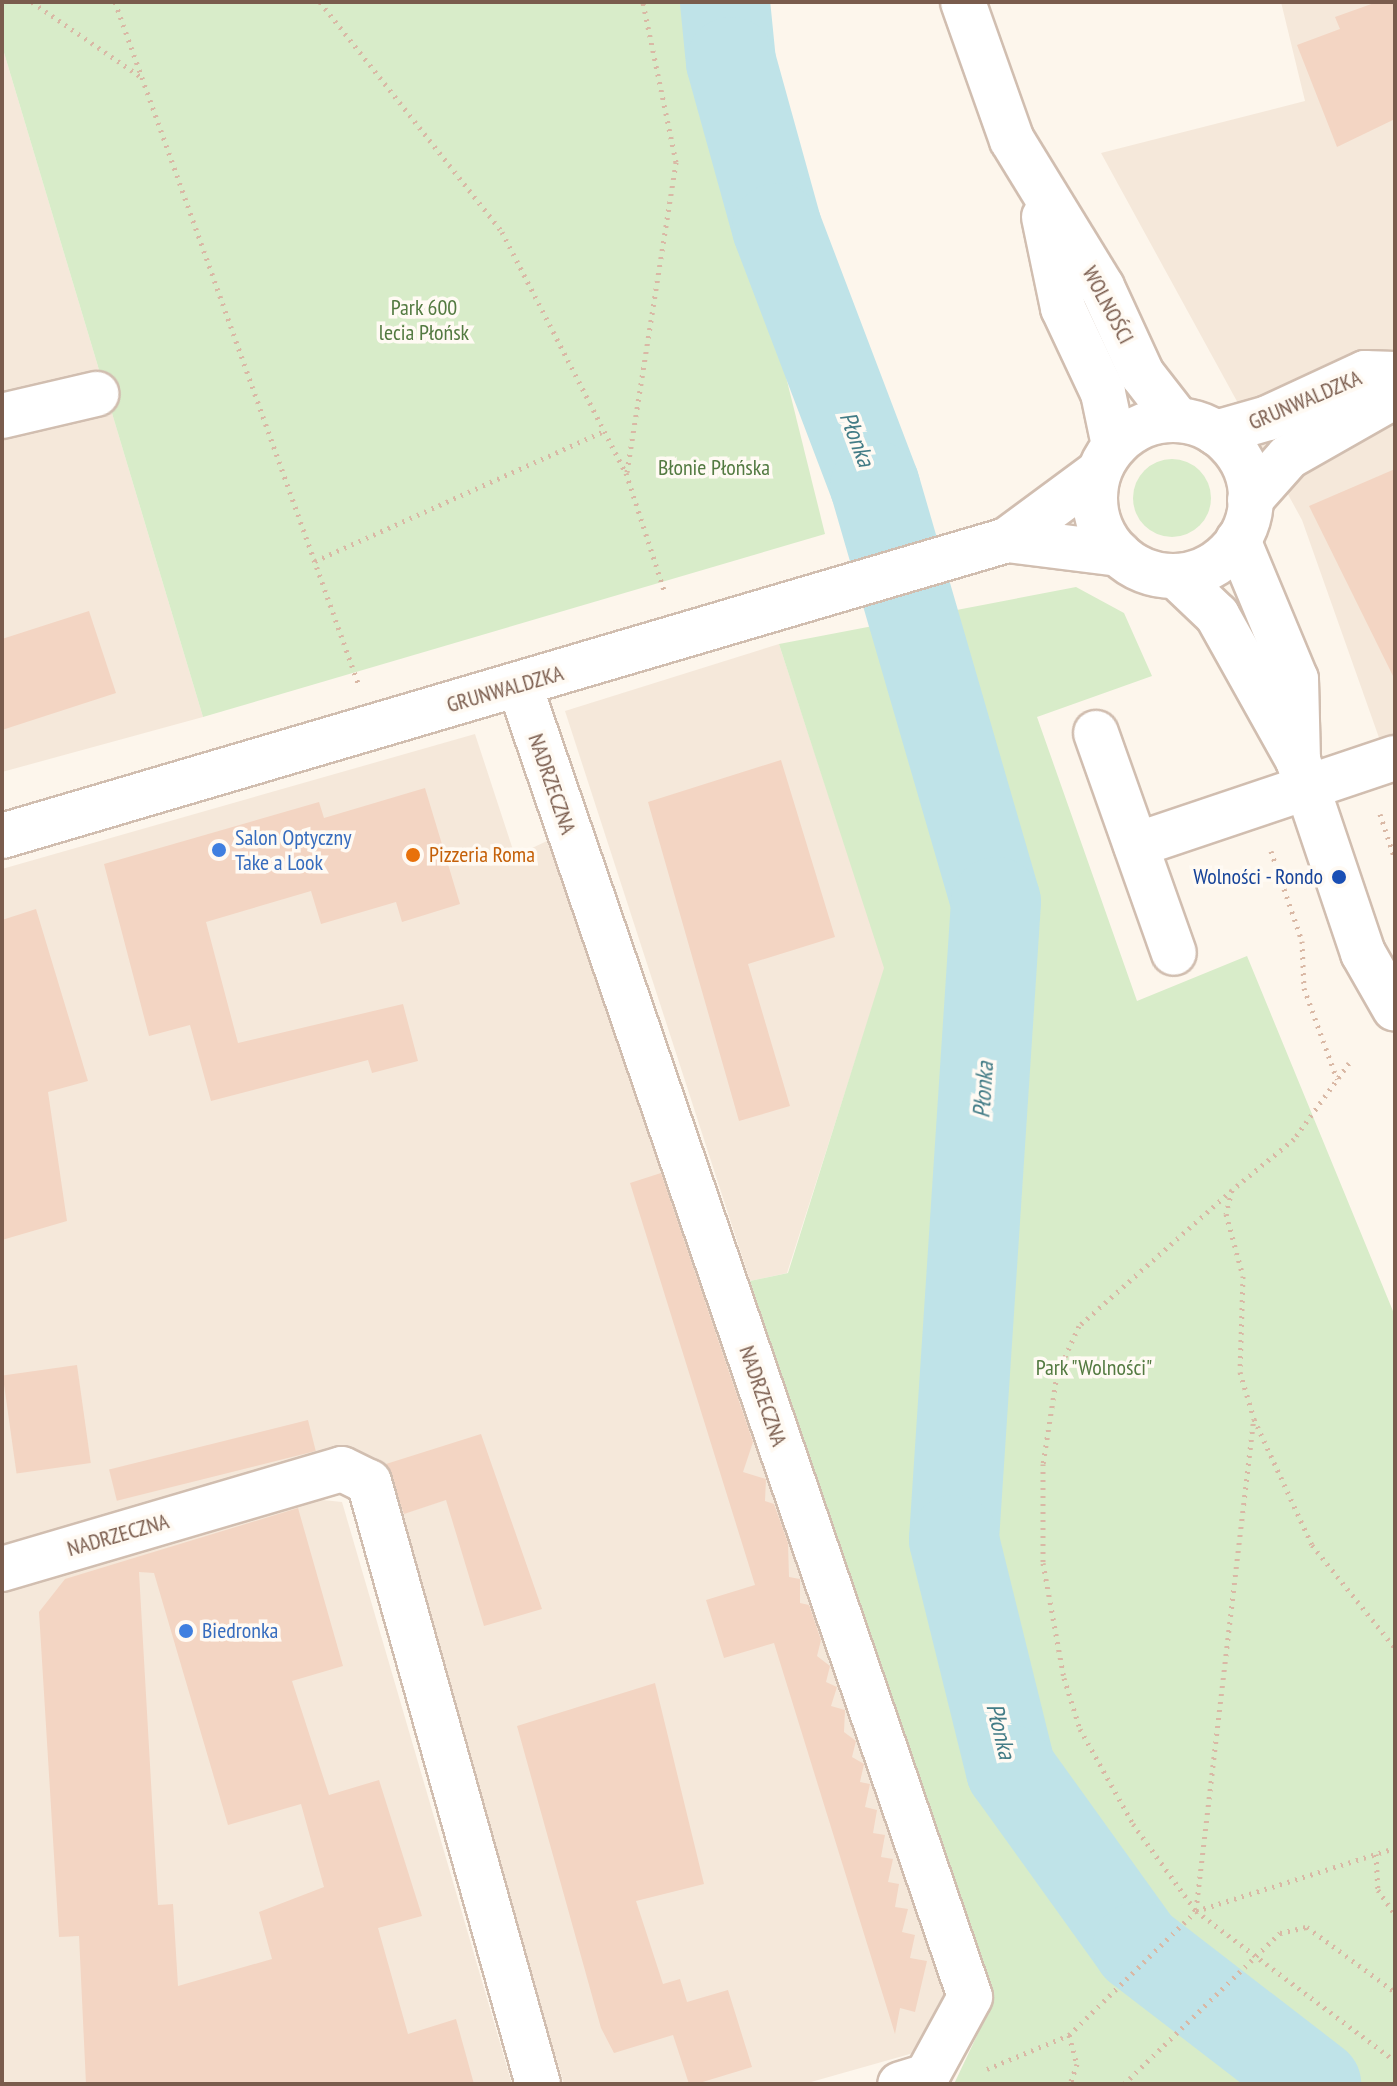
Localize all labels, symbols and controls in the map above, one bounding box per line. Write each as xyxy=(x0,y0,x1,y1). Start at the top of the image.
street label: WOLNOŚCI xyxy=(1077,262,1139,348)
park label: Park 600 lecia Płońsk xyxy=(379,294,469,346)
street label: GRUNWALDZKA xyxy=(1245,364,1365,436)
water label: Płonka xyxy=(833,408,881,470)
park label: Błonie Płońska xyxy=(658,455,770,481)
street label: GRUNWALDZKA xyxy=(444,660,566,718)
street label: NADRZECZNA xyxy=(523,730,581,838)
place label: Salon Optyczny Take a Look xyxy=(235,824,351,876)
marker: Salon Optyczny Take a Look xyxy=(210,841,228,859)
place label: Pizzeria Roma xyxy=(429,842,535,868)
marker: Pizzeria Roma xyxy=(404,846,422,864)
place label: Wolności - Rondo xyxy=(1192,864,1323,890)
marker: Wolności - Rondo xyxy=(1330,868,1348,886)
water label: Płonka xyxy=(967,1061,999,1119)
street label: NADRZECZNA xyxy=(734,1342,792,1450)
park label: Park "Wolności" xyxy=(1035,1355,1153,1381)
street label: NADRZECZNA xyxy=(64,1508,172,1562)
place label: Biedronka xyxy=(202,1618,278,1644)
marker: Biedronka xyxy=(177,1622,195,1640)
water label: Płonka xyxy=(980,1700,1022,1762)

